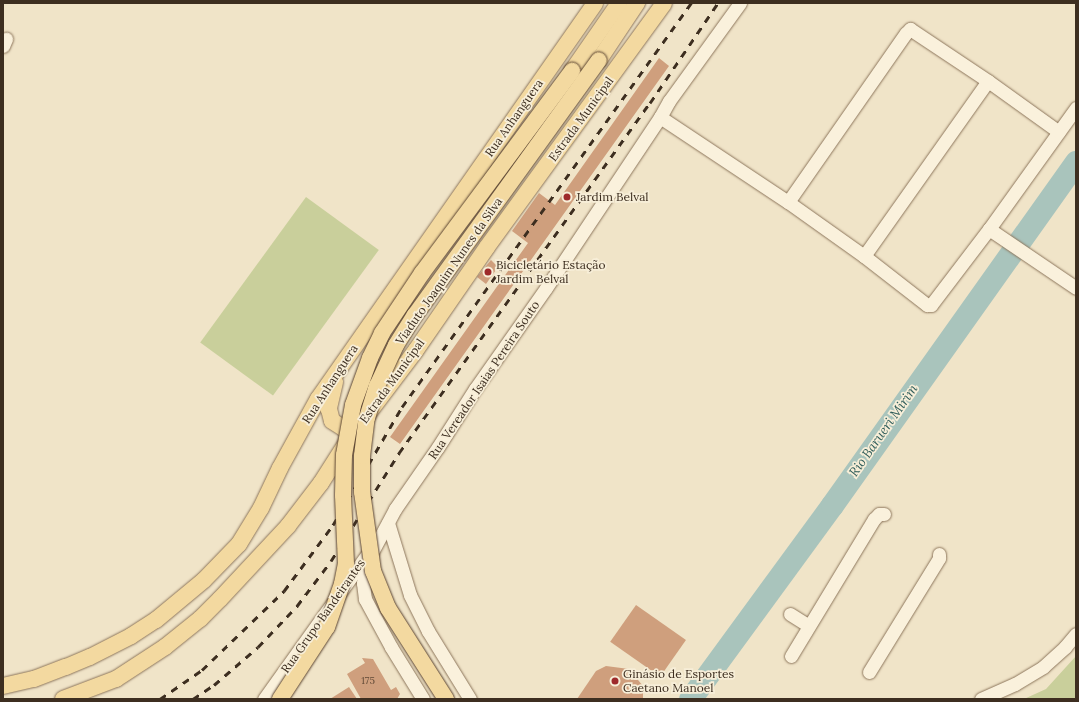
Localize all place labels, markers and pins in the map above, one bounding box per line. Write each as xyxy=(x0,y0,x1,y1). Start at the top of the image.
place label: Jardim Belval xyxy=(576,190,649,204)
marker: Jardim Belval xyxy=(561,191,573,203)
place label: Bicicletário Estação Jardim Belval xyxy=(496,258,606,286)
marker: Bicicletário Estação Jardim Belval xyxy=(483,267,493,277)
place label: Ginásio de Esportes Caetano Manoel xyxy=(623,667,734,695)
marker: Ginásio de Esportes Caetano Manoel xyxy=(610,676,620,686)

